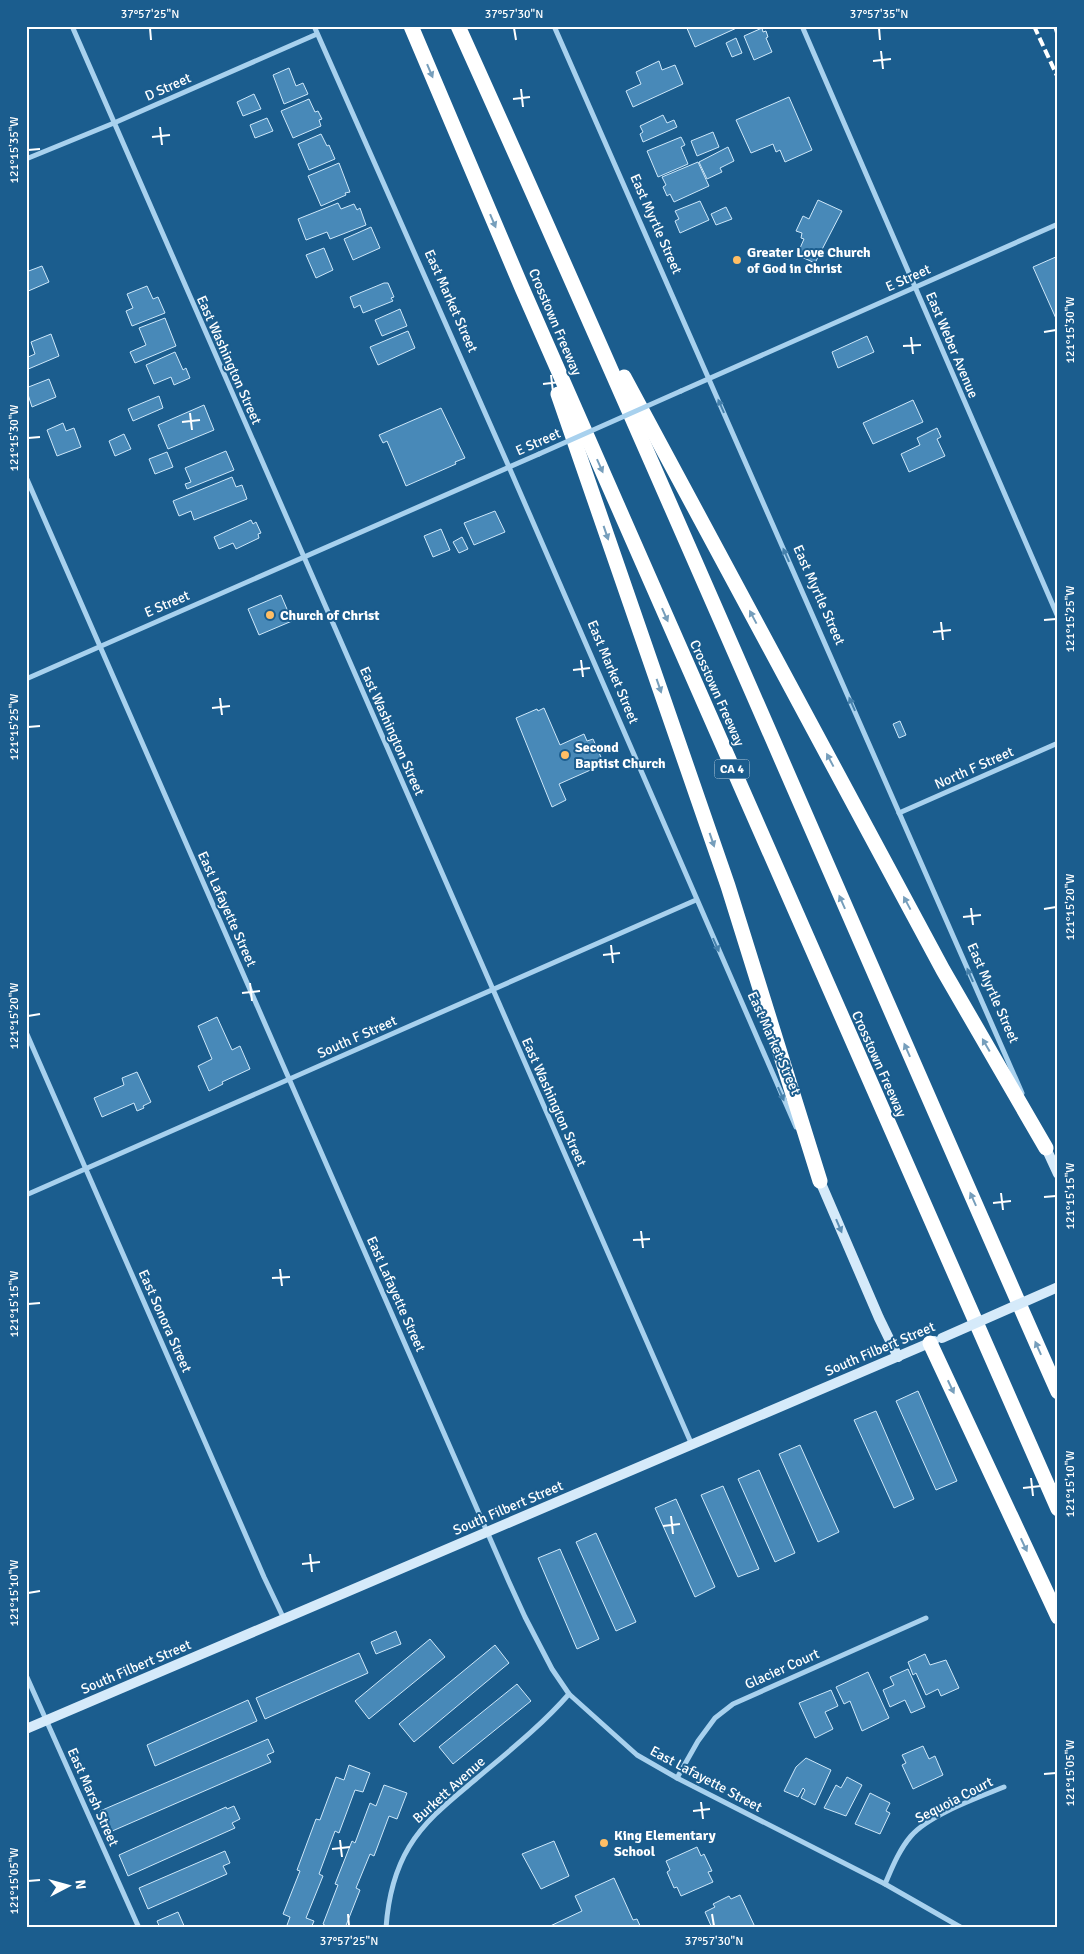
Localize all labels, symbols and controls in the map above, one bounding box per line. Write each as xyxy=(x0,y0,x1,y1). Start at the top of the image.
text: 37°57'25"N xyxy=(121,7,179,22)
text: 37°57'30"N xyxy=(485,7,543,22)
text: 37°57'35"N xyxy=(850,7,908,22)
one-way arrow xyxy=(427,64,435,78)
street label: D Street xyxy=(142,69,194,105)
text: 121°15'35"W xyxy=(7,116,22,184)
street label: East Myrtle Street xyxy=(626,171,686,277)
one-way arrow xyxy=(490,214,498,228)
place label: Greater Love Church of God in Christ xyxy=(747,244,871,277)
street label: East Market Street xyxy=(421,247,481,355)
marker: Greater Love Church of God in Christ xyxy=(731,254,743,266)
street label: E Street xyxy=(883,261,933,295)
street label: Crosstown Freeway xyxy=(525,266,585,379)
street label: East Weber Avenue xyxy=(922,289,982,401)
street label: East Washington Street xyxy=(193,293,265,427)
text: 121°15'30"W xyxy=(1063,296,1078,364)
one-way arrow xyxy=(717,399,725,414)
text: 121°15'30"W xyxy=(7,404,22,472)
street label: E Street xyxy=(513,425,563,459)
one-way arrow xyxy=(596,459,604,473)
one-way arrow xyxy=(603,525,610,540)
street label: East Myrtle Street xyxy=(789,542,849,648)
one-way arrow xyxy=(782,548,790,562)
text: 121°15'25"W xyxy=(1063,585,1078,653)
street label: E Street xyxy=(142,587,192,621)
place label: Church of Christ xyxy=(280,607,380,624)
one-way arrow xyxy=(661,608,669,622)
marker: Church of Christ xyxy=(264,609,276,621)
one-way arrow xyxy=(749,610,757,624)
street label: East Market Street xyxy=(584,618,643,726)
street label: Crosstown Freeway xyxy=(686,637,748,749)
street label: East Washington Street xyxy=(356,664,428,798)
one-way arrow xyxy=(656,679,663,694)
text: 121°15'25"W xyxy=(7,693,22,761)
one-way arrow xyxy=(847,697,855,711)
place label: Second Baptist Church xyxy=(575,739,666,772)
street label: North F Street xyxy=(932,743,1016,793)
marker: Second Baptist Church xyxy=(559,749,571,761)
one-way arrow xyxy=(826,753,834,767)
road number: CA 4 xyxy=(714,760,750,779)
one-way arrow xyxy=(708,833,716,848)
street label: East Lafayette Street xyxy=(194,849,260,969)
text: 121°15'20"W xyxy=(1063,873,1078,941)
one-way arrow xyxy=(837,895,845,909)
one-way arrow xyxy=(903,896,911,910)
one-way arrow xyxy=(712,938,720,952)
street label: East Myrtle Street xyxy=(963,940,1023,1046)
one-way arrow xyxy=(966,968,974,982)
text: 121°15'20"W xyxy=(7,982,22,1050)
street label: East Market Street xyxy=(744,989,804,1097)
street label: Crosstown Freeway xyxy=(848,1008,910,1120)
street label: South F Street xyxy=(315,1012,399,1062)
street label: East Washington Street xyxy=(518,1035,590,1169)
one-way arrow xyxy=(982,1038,991,1051)
one-way arrow xyxy=(903,1043,911,1057)
one-way arrow xyxy=(778,1087,786,1101)
text: 121°15'15"W xyxy=(1063,1162,1078,1230)
one-way arrow xyxy=(968,1192,976,1206)
one-way arrow xyxy=(836,1219,844,1233)
street label: East Lafayette Street xyxy=(363,1234,429,1354)
street label: East Sonora Street xyxy=(135,1267,195,1375)
text: 121°15'15"W xyxy=(7,1270,22,1338)
street label: South Filbert Street xyxy=(822,1318,938,1380)
one-way arrow xyxy=(1034,1341,1042,1355)
one-way arrow xyxy=(947,1380,955,1394)
text: 121°15'10"W xyxy=(1063,1450,1078,1518)
street label: South Filbert Street xyxy=(450,1477,566,1539)
one-way arrow xyxy=(1020,1538,1028,1552)
text: 121°15'10"W xyxy=(7,1559,22,1627)
street label: South Filbert Street xyxy=(78,1636,194,1698)
street label: Glacier Court xyxy=(742,1645,822,1693)
text: 121°15'05"W xyxy=(1063,1739,1078,1807)
street label: East Lafayette Street xyxy=(647,1742,765,1816)
street label: East Marsh Street xyxy=(64,1745,122,1849)
street label: Burkett Avenue xyxy=(409,1753,489,1827)
street label: Sequoia Court xyxy=(912,1773,996,1827)
place label: King Elementary School xyxy=(614,1827,716,1860)
marker: King Elementary School xyxy=(598,1837,610,1849)
text: 121°15'05"W xyxy=(7,1847,22,1915)
north arrow xyxy=(42,1862,92,1912)
text: N xyxy=(71,1879,89,1890)
text: 37°57'25"N xyxy=(320,1934,378,1949)
text: 37°57'30"N xyxy=(685,1934,743,1949)

